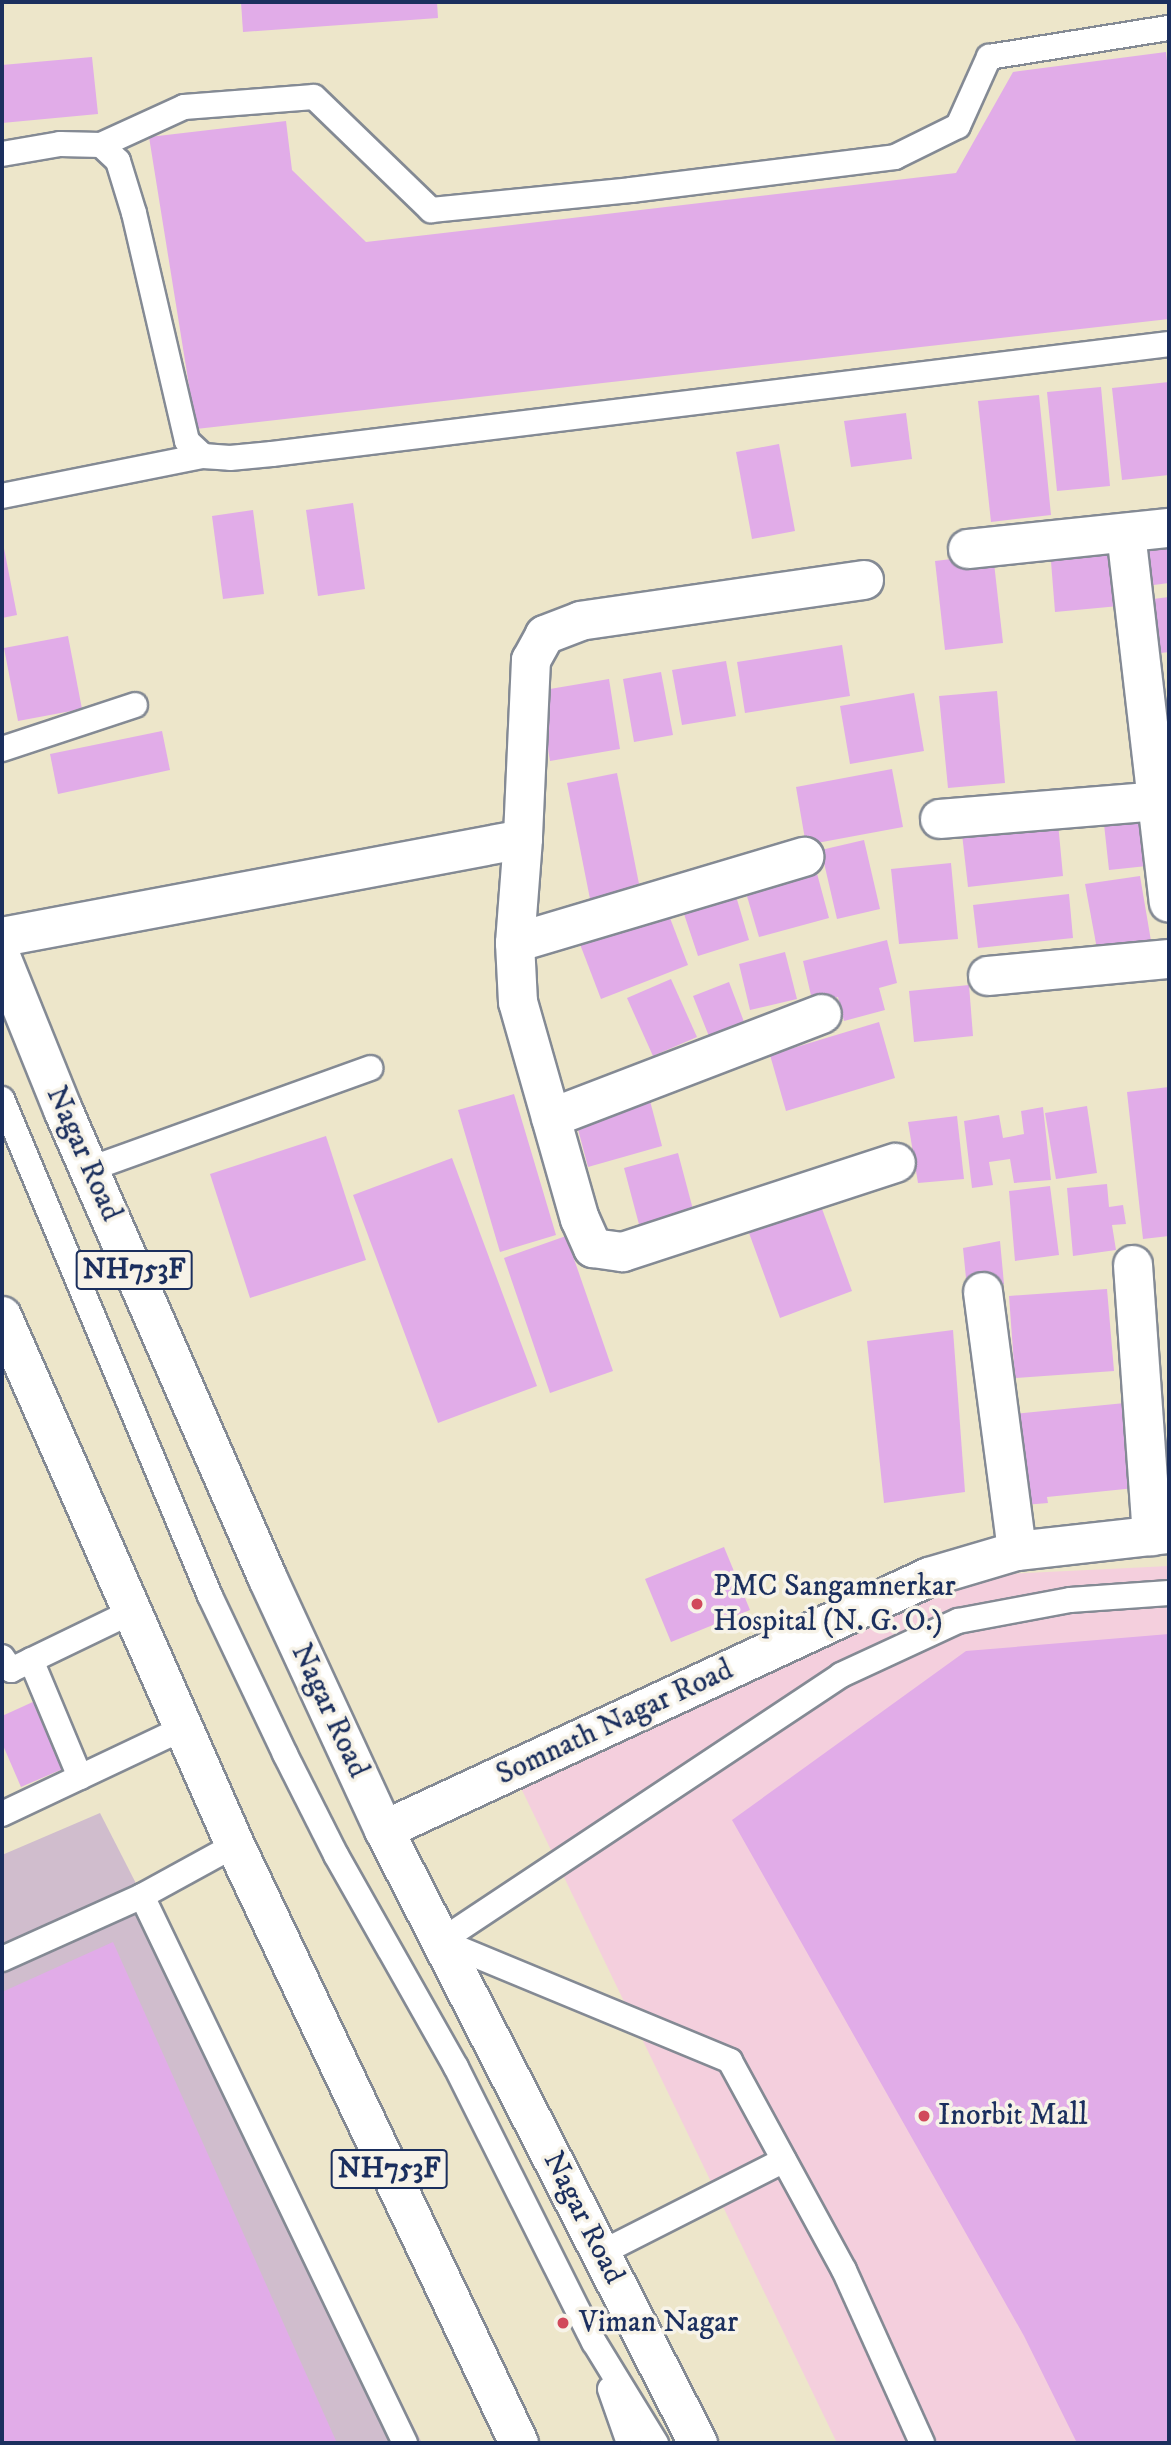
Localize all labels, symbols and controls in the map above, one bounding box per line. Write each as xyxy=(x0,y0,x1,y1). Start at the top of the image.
street label: Nagar Road xyxy=(37,1081,129,1227)
road number: NH753F xyxy=(74,1246,194,1294)
place label: PMC Sangamnerkar Hospital (N. G. O.) xyxy=(713,1569,956,1640)
marker: PMC Sangamnerkar Hospital (N. G. O.) xyxy=(687,1594,707,1614)
street label: Nagar Road xyxy=(282,1638,376,1784)
street label: Somnath Nagar Road xyxy=(491,1652,739,1794)
place label: Inorbit Mall xyxy=(938,2098,1087,2134)
marker: Inorbit Mall xyxy=(916,2108,932,2124)
road number: NH753F xyxy=(330,2144,448,2194)
street label: Nagar Road xyxy=(534,2146,632,2290)
place label: Viman Nagar xyxy=(579,2305,738,2341)
marker: Viman Nagar xyxy=(553,2313,573,2333)

